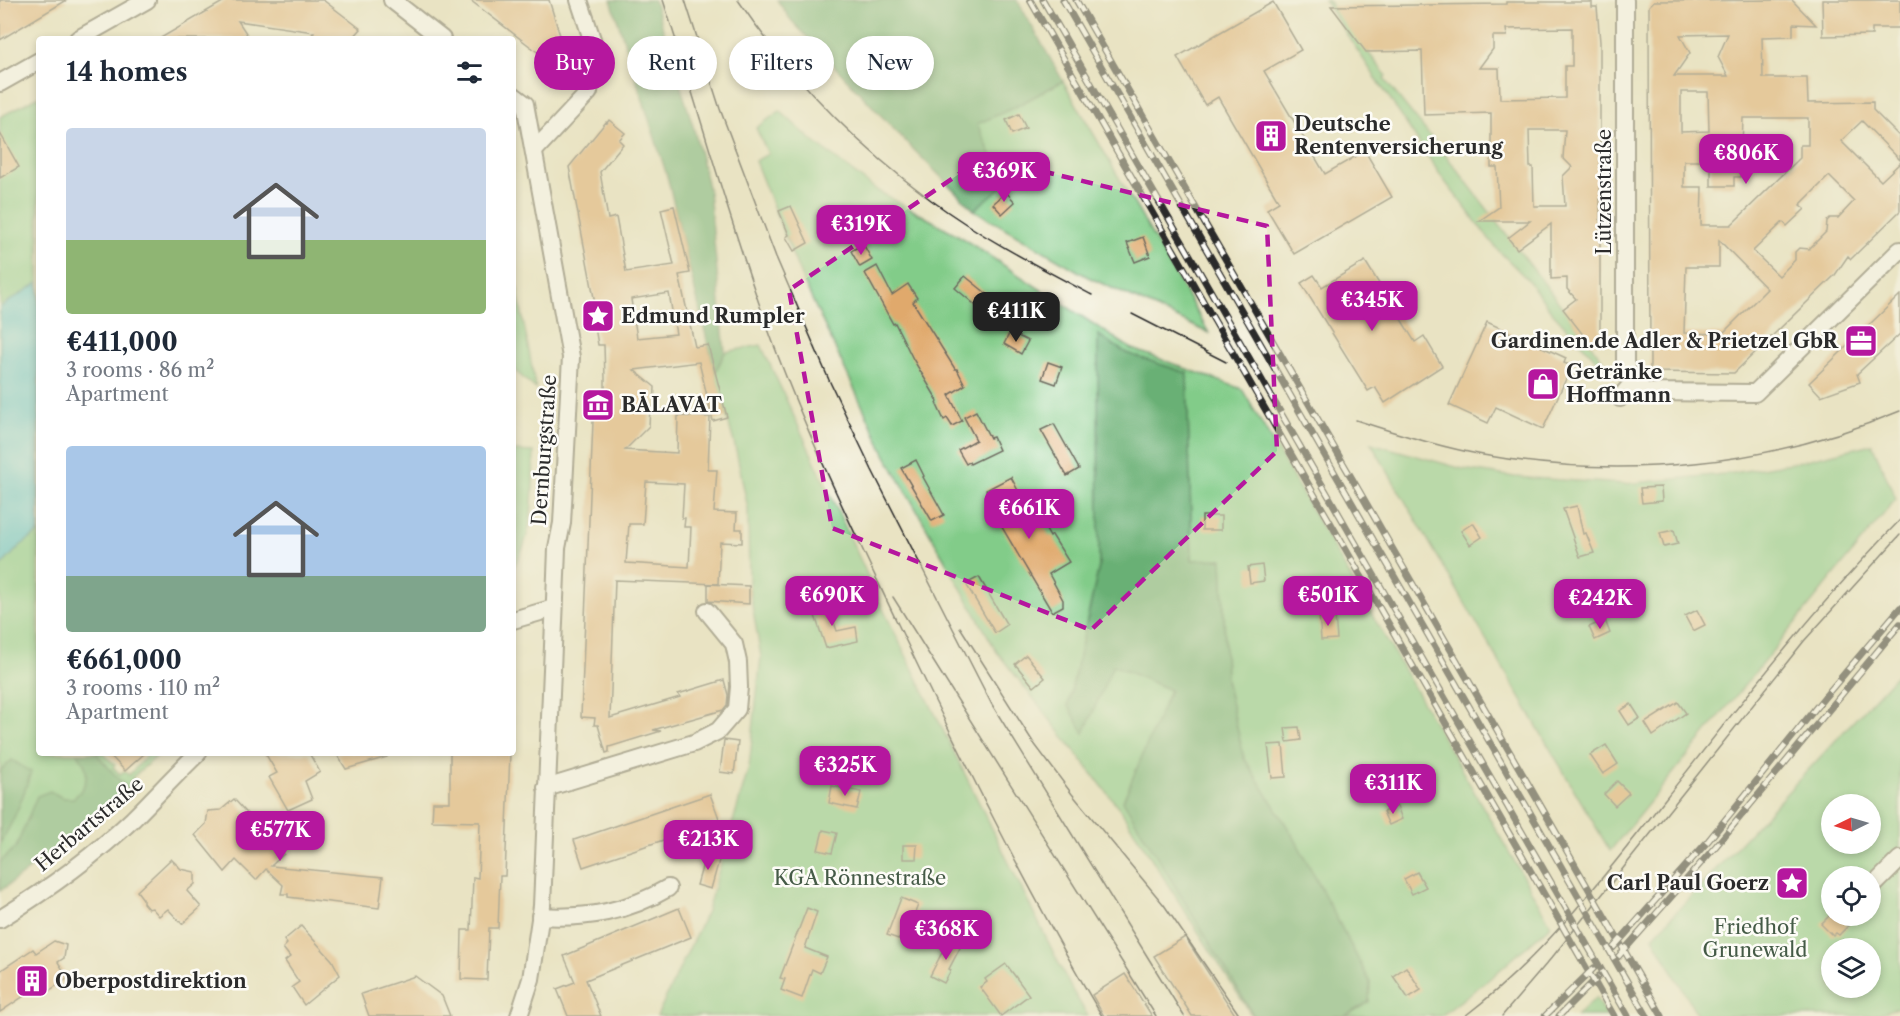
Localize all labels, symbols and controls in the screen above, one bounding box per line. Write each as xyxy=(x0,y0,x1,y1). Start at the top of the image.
chip: Buy xyxy=(534,36,615,90)
chip: Rent xyxy=(627,36,717,90)
chip: Filters xyxy=(729,36,834,90)
chip: New xyxy=(846,36,934,90)
text: 14 homes xyxy=(66,56,188,88)
icon: filters xyxy=(453,56,486,89)
place label: Deutsche Rentenversicherung xyxy=(1294,112,1503,159)
building icon: Deutsche Rentenversicherung xyxy=(1253,118,1289,154)
street label: Lützenstraße xyxy=(1592,129,1616,255)
pin: €806K xyxy=(1704,134,1788,185)
text: €806K xyxy=(1713,141,1779,165)
pin: €369K xyxy=(962,152,1046,203)
text: €369K xyxy=(972,159,1036,183)
icon: home xyxy=(222,167,330,275)
pin: €319K xyxy=(819,205,903,256)
text: €319K xyxy=(831,212,891,236)
pin: €345K xyxy=(1330,281,1414,332)
text: €345K xyxy=(1341,288,1403,312)
pin: €411K xyxy=(974,292,1058,343)
place icon: Edmund Rumpler xyxy=(580,298,616,334)
text: €411K xyxy=(987,299,1045,323)
place label: Edmund Rumpler xyxy=(621,304,805,328)
office icon: Gardinen.de Adler & Prietzel GbR xyxy=(1843,323,1879,359)
text: €411,000 xyxy=(66,326,178,358)
place label: Gardinen.de Adler & Prietzel GbR xyxy=(1491,329,1840,353)
text: 3 rooms · 86 m² xyxy=(66,358,214,382)
place label: Getränke Hoffmann xyxy=(1566,360,1672,407)
shop icon: Getränke Hoffmann xyxy=(1525,366,1561,402)
street label: Dernburgstraße xyxy=(527,374,561,526)
text: Apartment xyxy=(66,382,169,406)
museum icon: BĀLAVAT xyxy=(580,387,616,423)
place label: BĀLAVAT xyxy=(621,392,722,417)
icon: home xyxy=(222,485,330,593)
pin: €661K xyxy=(987,489,1071,540)
text: €661K xyxy=(998,496,1060,520)
pin: €690K xyxy=(790,576,874,627)
pin: €501K xyxy=(1286,576,1370,627)
pin: €242K xyxy=(1558,579,1642,630)
text: €690K xyxy=(799,583,865,607)
text: €501K xyxy=(1297,583,1359,607)
text: €242K xyxy=(1568,586,1632,610)
text: €661,000 xyxy=(66,644,182,676)
text: 3 rooms · 110 m² xyxy=(66,676,220,700)
text: Apartment xyxy=(66,700,169,724)
pin: €325K xyxy=(803,746,887,797)
text: €325K xyxy=(814,753,876,777)
pin: €311K xyxy=(1351,764,1435,815)
text: €311K xyxy=(1364,771,1422,795)
street label: Herbartstraße xyxy=(30,772,148,876)
north arrow xyxy=(1821,794,1881,854)
map controls xyxy=(1821,794,1881,998)
pin: €577K xyxy=(238,811,322,862)
text: €577K xyxy=(250,818,310,842)
pin: €213K xyxy=(666,820,750,871)
text: €213K xyxy=(678,827,738,851)
place icon: Carl Paul Goerz xyxy=(1774,865,1810,901)
park label: KGA Rönnestraße xyxy=(774,866,946,890)
button: locate xyxy=(1821,866,1881,926)
place label: Carl Paul Goerz xyxy=(1607,871,1769,895)
pin: €368K xyxy=(904,910,988,961)
park label: Friedhof Grunewald xyxy=(1703,915,1807,962)
text: €368K xyxy=(914,917,978,941)
button: layers xyxy=(1821,938,1881,998)
building icon: Oberpostdirektion xyxy=(14,963,50,999)
place label: Oberpostdirektion xyxy=(55,969,247,993)

